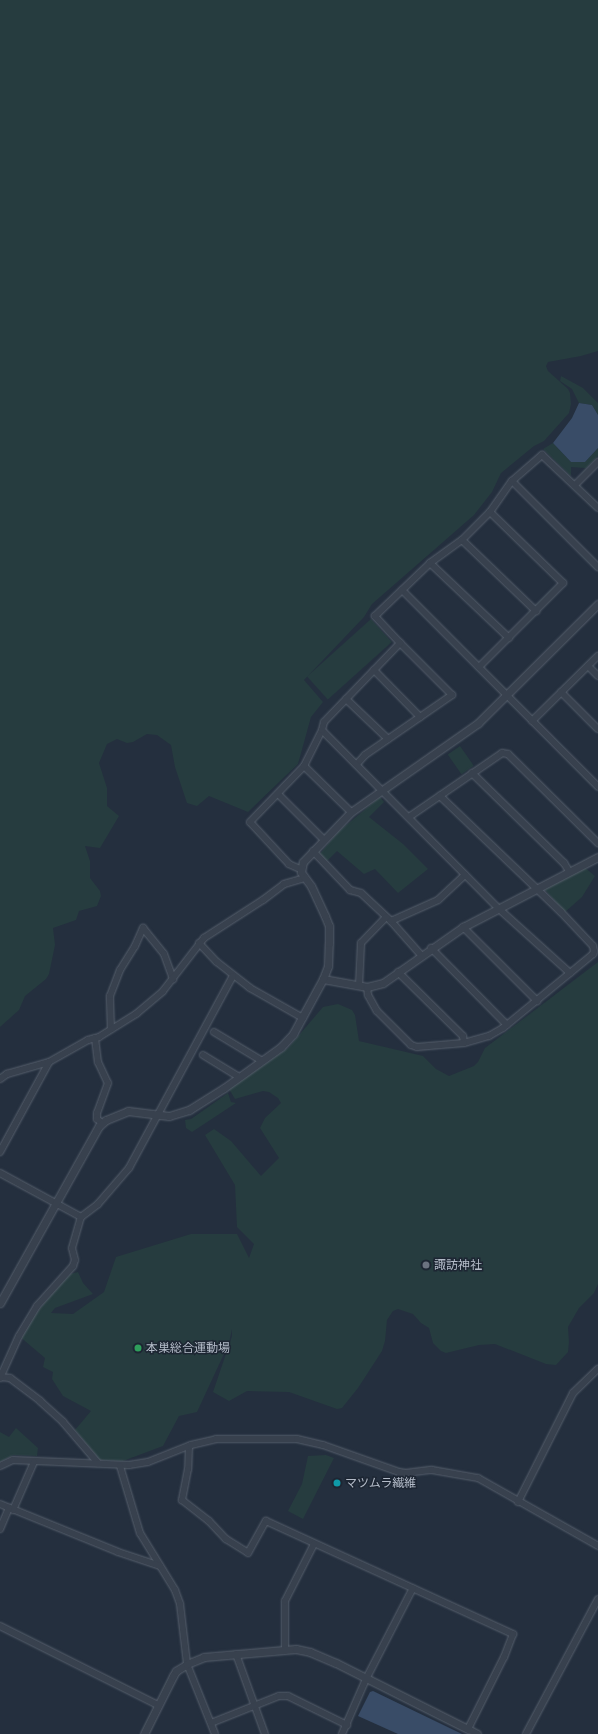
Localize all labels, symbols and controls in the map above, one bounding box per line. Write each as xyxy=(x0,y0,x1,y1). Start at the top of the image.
place label: 諏訪神社 xyxy=(434,1258,482,1272)
marker: 諏訪神社 xyxy=(421,1260,431,1270)
place label: 本巣総合運動場 xyxy=(146,1341,230,1355)
marker: 本巣総合運動場 xyxy=(133,1343,143,1353)
place label: マツムラ繊維 xyxy=(345,1476,417,1490)
marker: マツムラ繊維 xyxy=(332,1478,342,1488)

